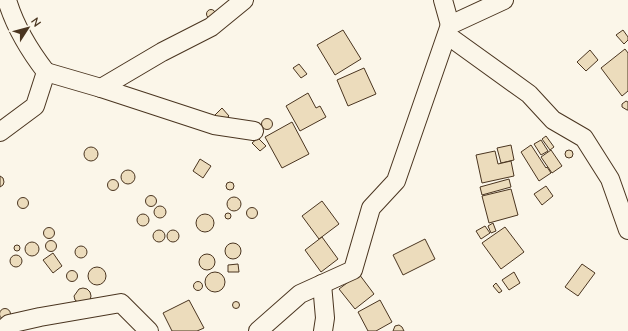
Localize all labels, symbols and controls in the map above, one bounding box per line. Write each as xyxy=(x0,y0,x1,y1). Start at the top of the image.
north arrow xyxy=(8,8,48,48)
text: N xyxy=(28,15,44,30)

